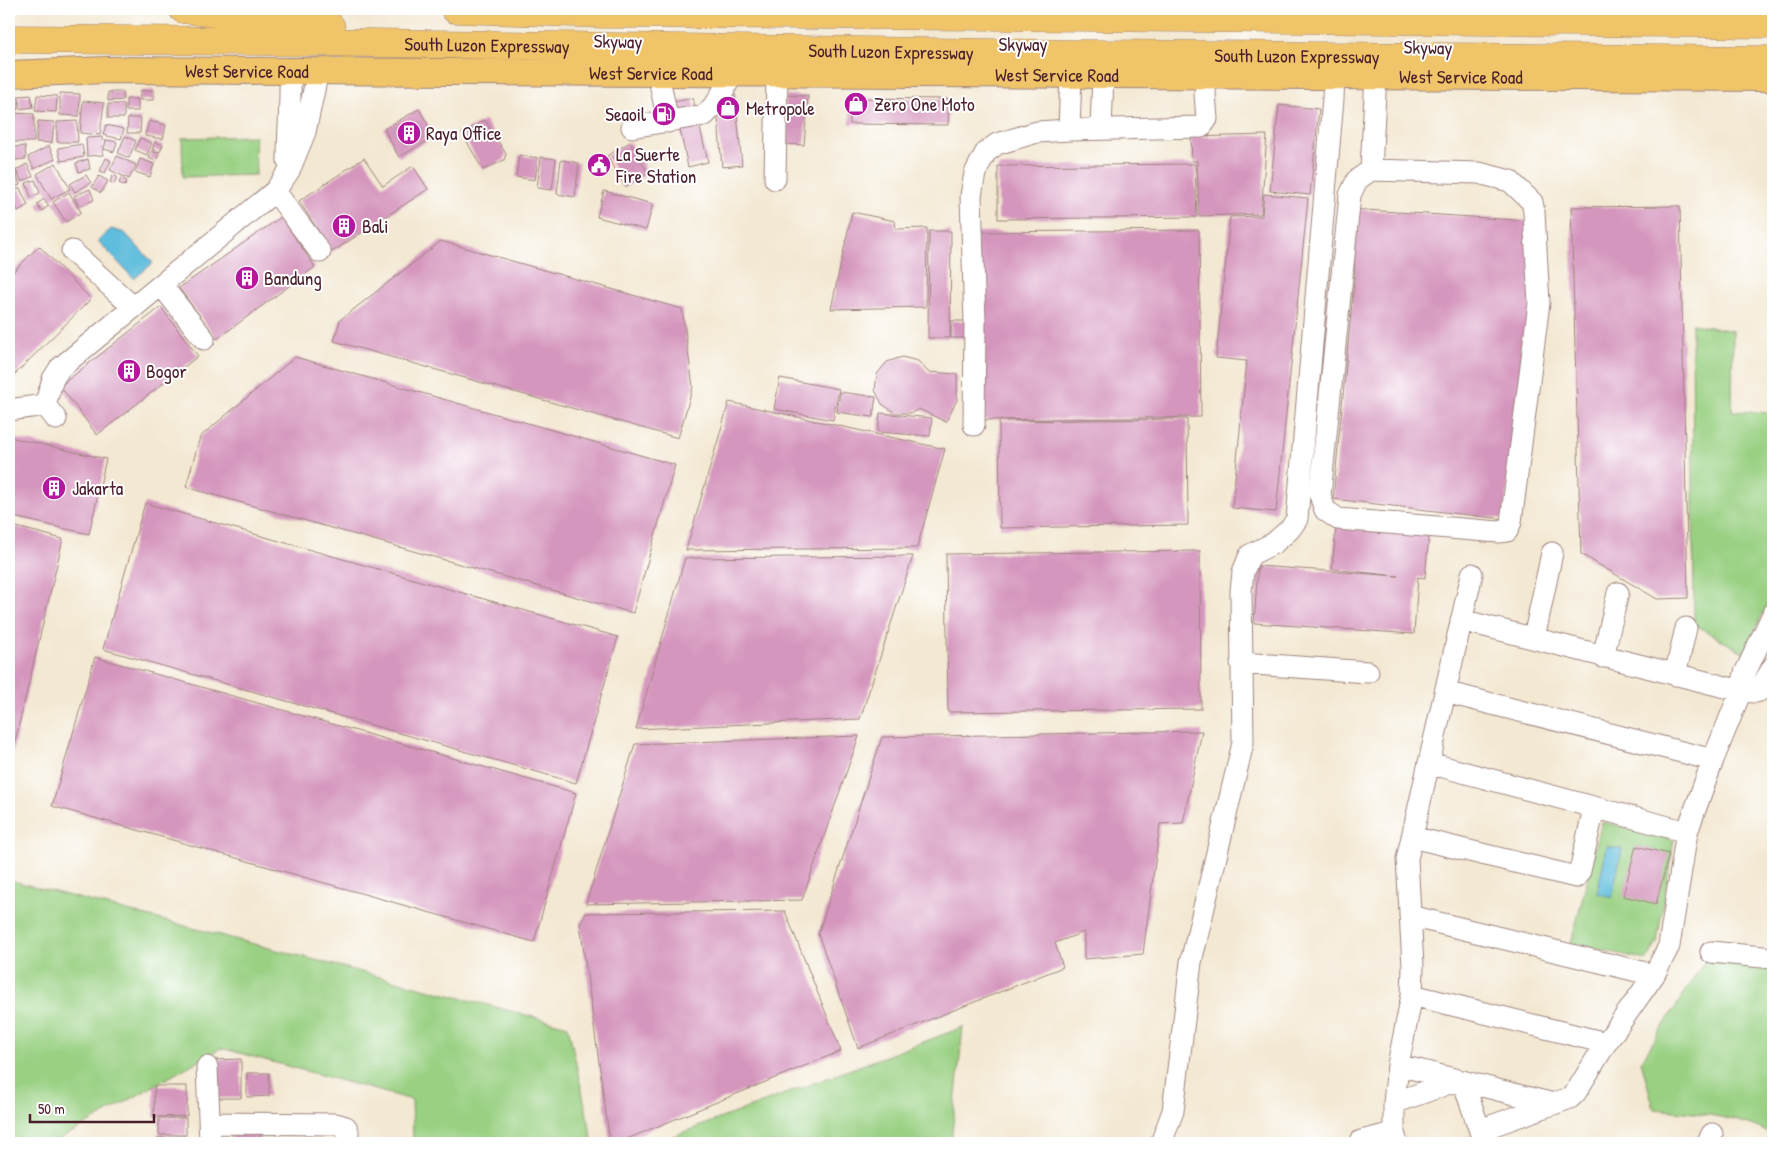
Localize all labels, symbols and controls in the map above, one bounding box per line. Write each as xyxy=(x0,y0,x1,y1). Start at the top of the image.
street label: Skyway xyxy=(593,28,643,54)
street label: South Luzon Expressway xyxy=(404,31,570,59)
street label: Skyway xyxy=(999,31,1047,57)
street label: Skyway xyxy=(1403,34,1453,60)
street label: South Luzon Expressway xyxy=(808,37,974,66)
street label: South Luzon Expressway xyxy=(1214,42,1380,69)
street label: West Service Road xyxy=(185,57,309,84)
street label: West Service Road xyxy=(589,60,713,86)
street label: West Service Road xyxy=(995,61,1119,88)
street label: West Service Road xyxy=(1399,63,1523,90)
shop icon: Zero One Moto xyxy=(843,91,869,117)
place label: Zero One Moto xyxy=(874,91,975,117)
shop icon: Metropole xyxy=(715,95,741,121)
place label: Metropole xyxy=(746,95,815,121)
place label: Seaoil xyxy=(605,101,647,127)
fuel station icon: Seaoil xyxy=(651,101,677,127)
building icon: Raya Office xyxy=(396,120,422,146)
place label: Raya Office xyxy=(426,120,502,146)
place label: La Suerte Fire Station xyxy=(615,141,696,189)
public building icon: La Suerte Fire Station xyxy=(586,152,612,178)
building icon: Bali xyxy=(331,213,357,239)
place label: Bali xyxy=(362,213,388,239)
building icon: Bandung xyxy=(234,265,260,291)
place label: Bandung xyxy=(264,265,322,291)
building icon: Bogor xyxy=(116,358,142,384)
place label: Bogor xyxy=(146,358,187,384)
building icon: Jakarta xyxy=(41,475,67,501)
place label: Jakarta xyxy=(72,475,124,501)
scale bar xyxy=(30,1092,154,1124)
text: 50 m xyxy=(38,1098,65,1119)

